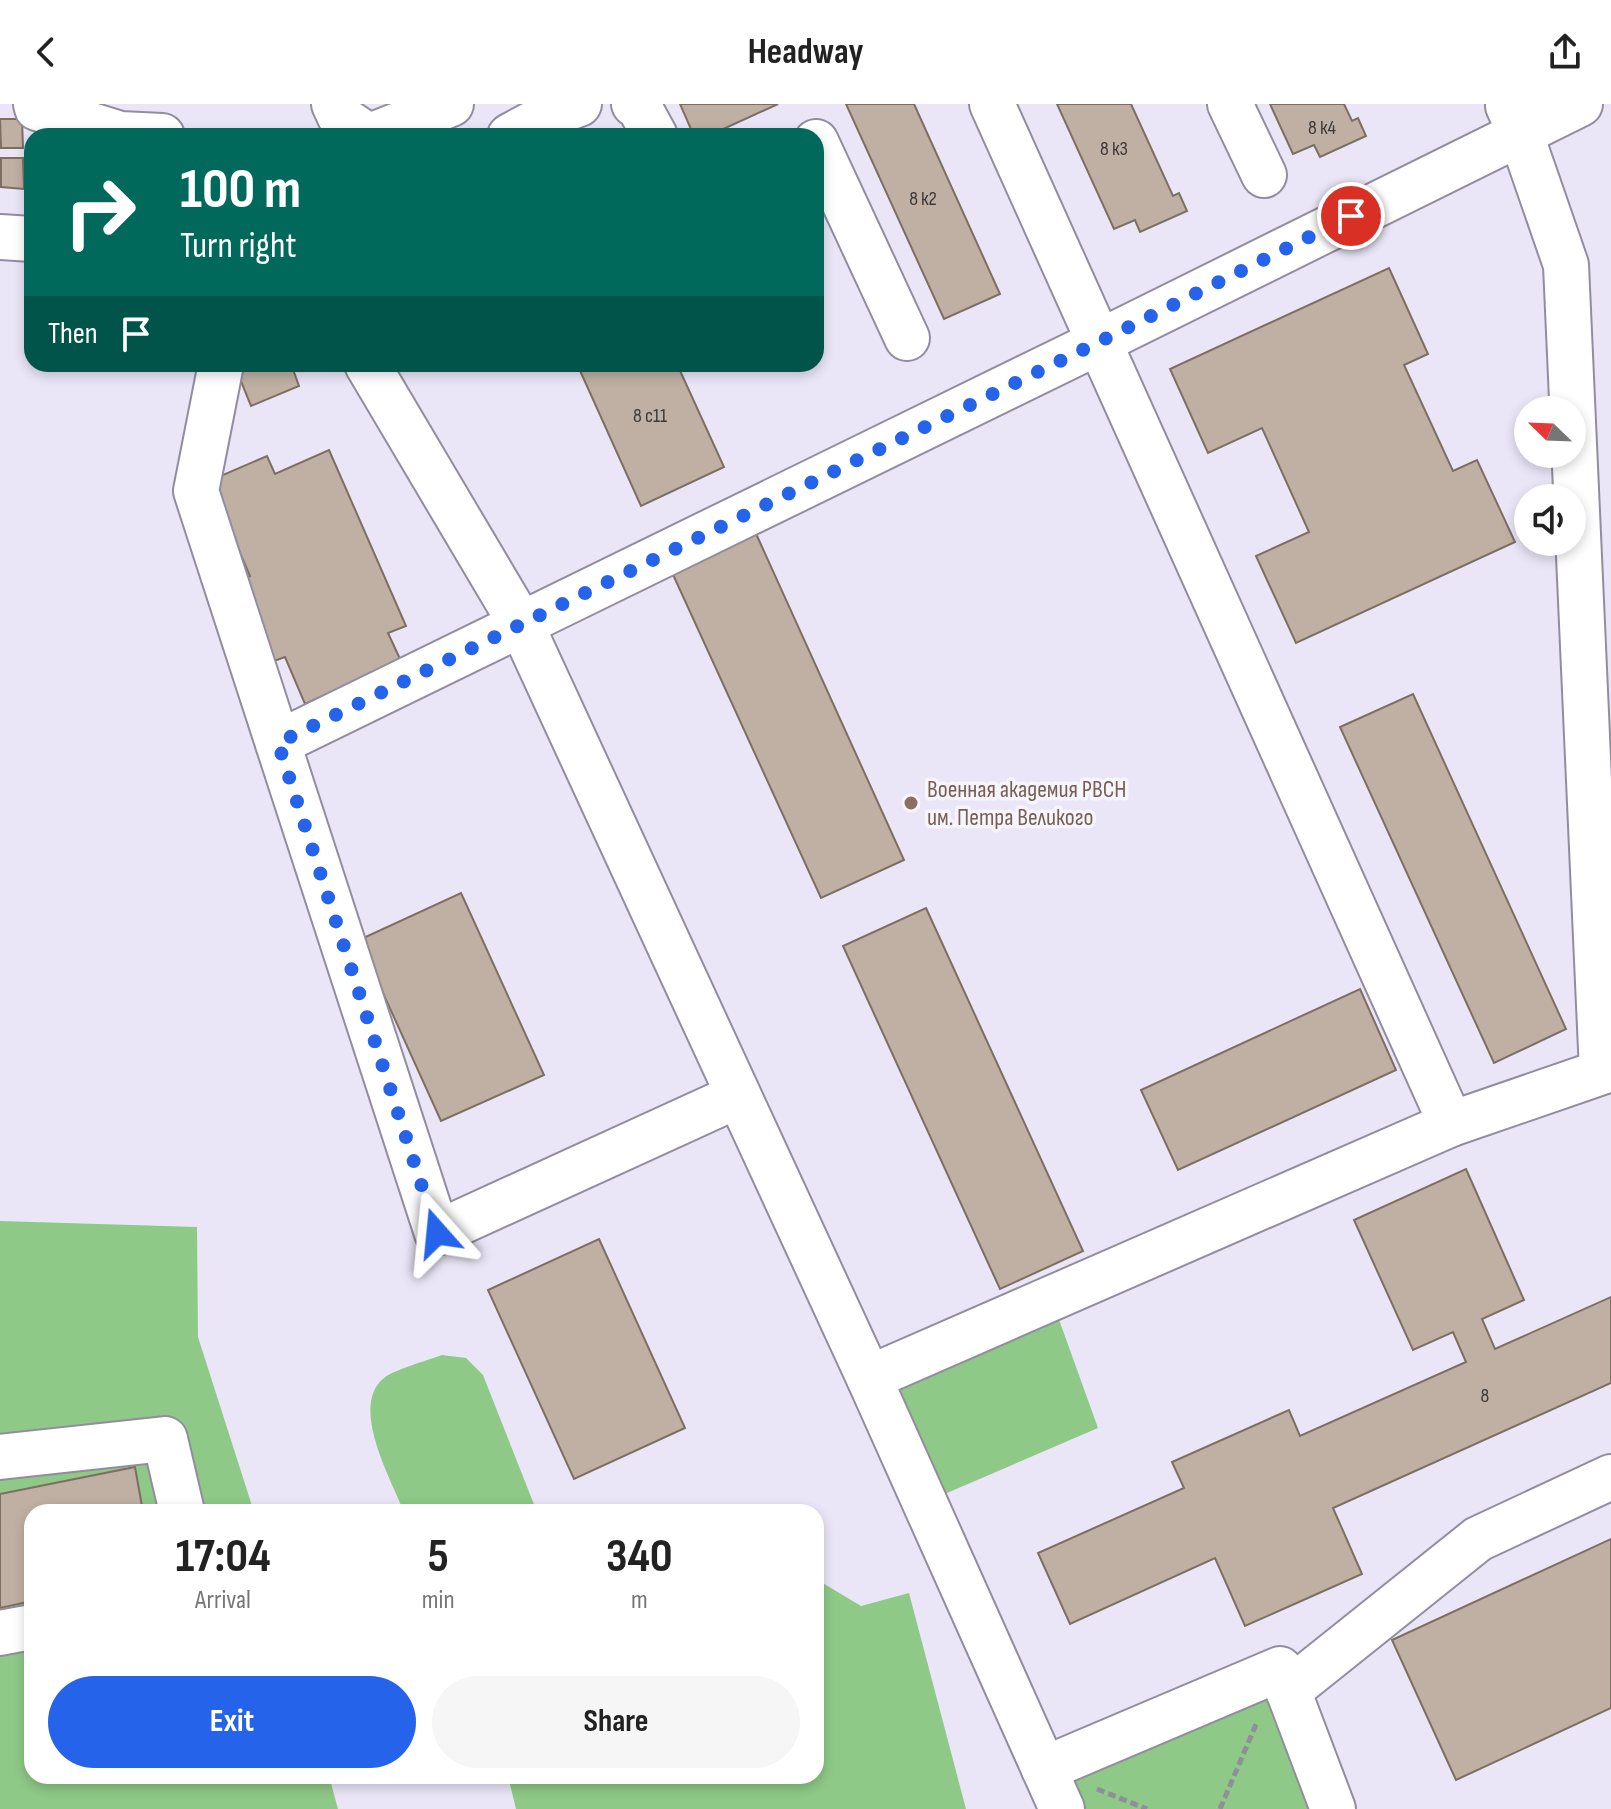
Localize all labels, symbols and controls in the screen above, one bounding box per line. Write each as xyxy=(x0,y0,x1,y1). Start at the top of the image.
icon: back xyxy=(24,30,68,74)
icon: share xyxy=(1543,30,1587,74)
text: Headway xyxy=(748,31,863,74)
house number: 8 к4 xyxy=(1308,116,1336,140)
house number: 8 к3 xyxy=(1100,137,1128,161)
text: 100 m xyxy=(180,157,301,224)
icon: right xyxy=(48,160,152,264)
pin xyxy=(1317,182,1385,250)
house number: 8 к2 xyxy=(909,187,937,211)
icon: arrive xyxy=(1329,194,1373,238)
text: Turn right xyxy=(180,225,297,268)
icon: arrive xyxy=(114,312,158,356)
text: Then xyxy=(48,316,98,352)
north arrow xyxy=(1514,396,1586,468)
map controls xyxy=(1514,396,1586,556)
house number: 8 с11 xyxy=(633,404,667,428)
button: sound xyxy=(1514,484,1586,556)
place label: Военная академия РВСН им. Петра Великого xyxy=(927,775,1126,832)
marker: Военная академия РВСН им. Петра Великого xyxy=(902,794,920,812)
position arrow xyxy=(395,1191,479,1275)
house number: 8 xyxy=(1481,1384,1489,1408)
text: 17:04 xyxy=(175,1528,270,1585)
text: 5 xyxy=(428,1528,449,1585)
text: 340 xyxy=(606,1528,673,1585)
text: Arrival xyxy=(195,1585,251,1616)
text: min xyxy=(422,1585,455,1616)
text: m xyxy=(631,1585,648,1616)
button: Exit xyxy=(48,1676,416,1768)
button: Share xyxy=(432,1676,800,1768)

